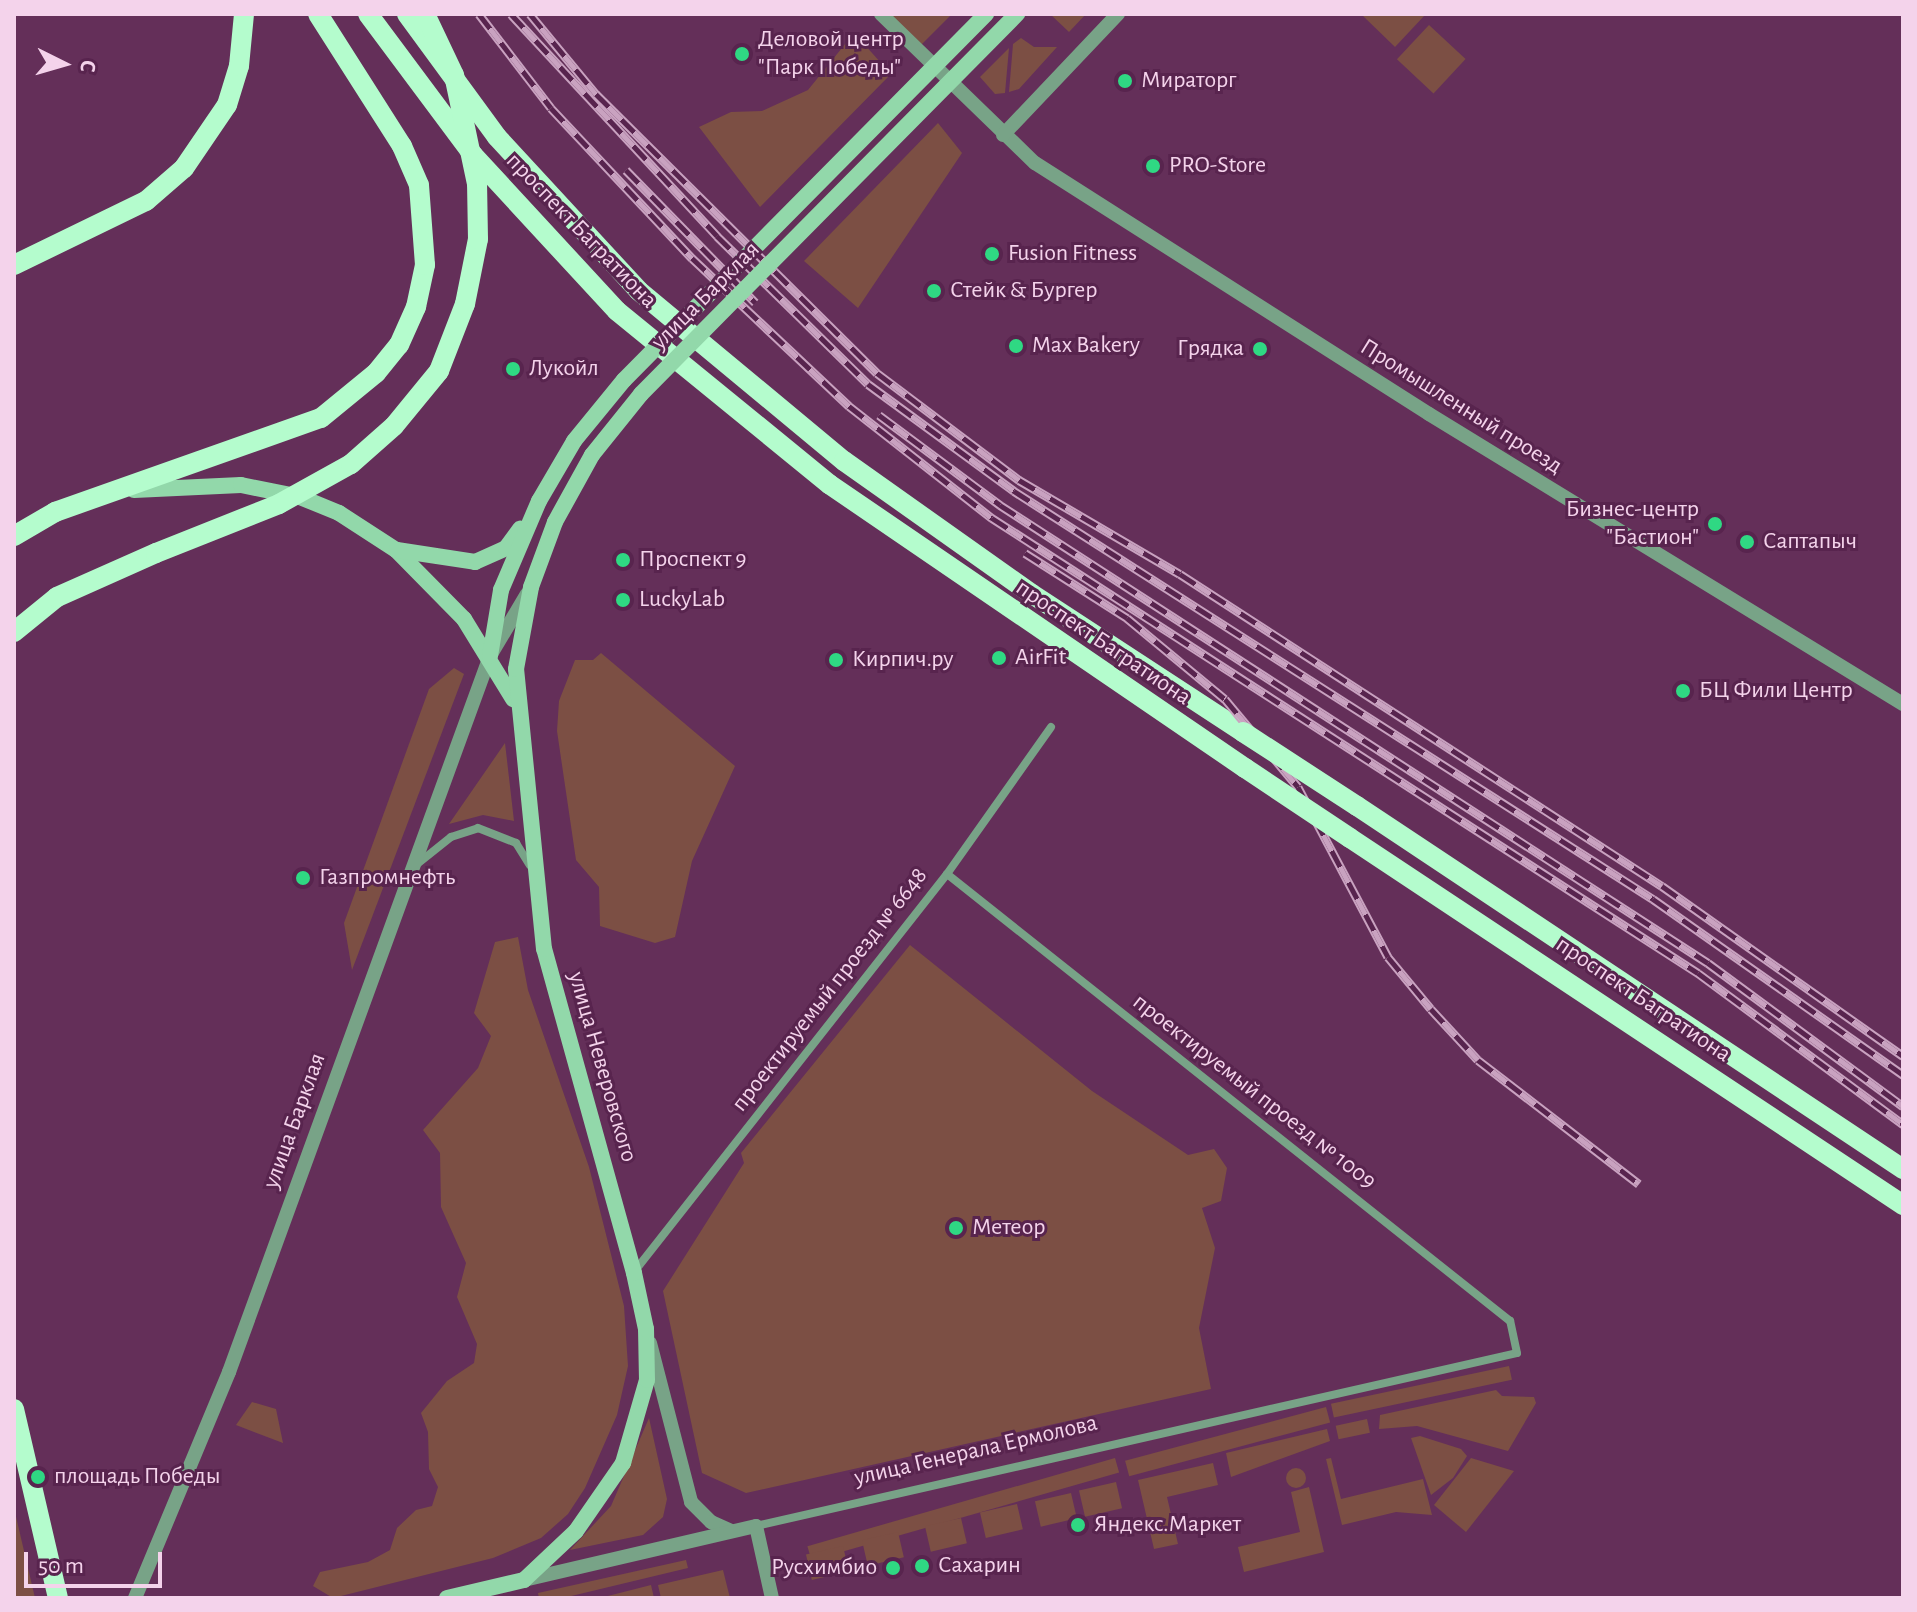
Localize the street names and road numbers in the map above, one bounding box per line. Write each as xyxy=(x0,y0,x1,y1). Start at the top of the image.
street label: проспект Багратиона xyxy=(499,147,663,315)
street label: улица Барклая xyxy=(646,236,766,356)
street label: Промышленный проезд xyxy=(1354,333,1568,481)
street label: проспект Багратиона xyxy=(1010,574,1196,712)
street label: проектируемый проезд № 6648 xyxy=(726,862,934,1118)
street label: проспект Багратиона xyxy=(1550,931,1736,1069)
street label: улица Неверовского xyxy=(561,969,643,1165)
street label: проектируемый проезд № 1009 xyxy=(1126,988,1382,1196)
street label: улица Барклая xyxy=(257,1049,333,1193)
street label: улица Генерала Ермолова xyxy=(852,1409,1100,1493)

